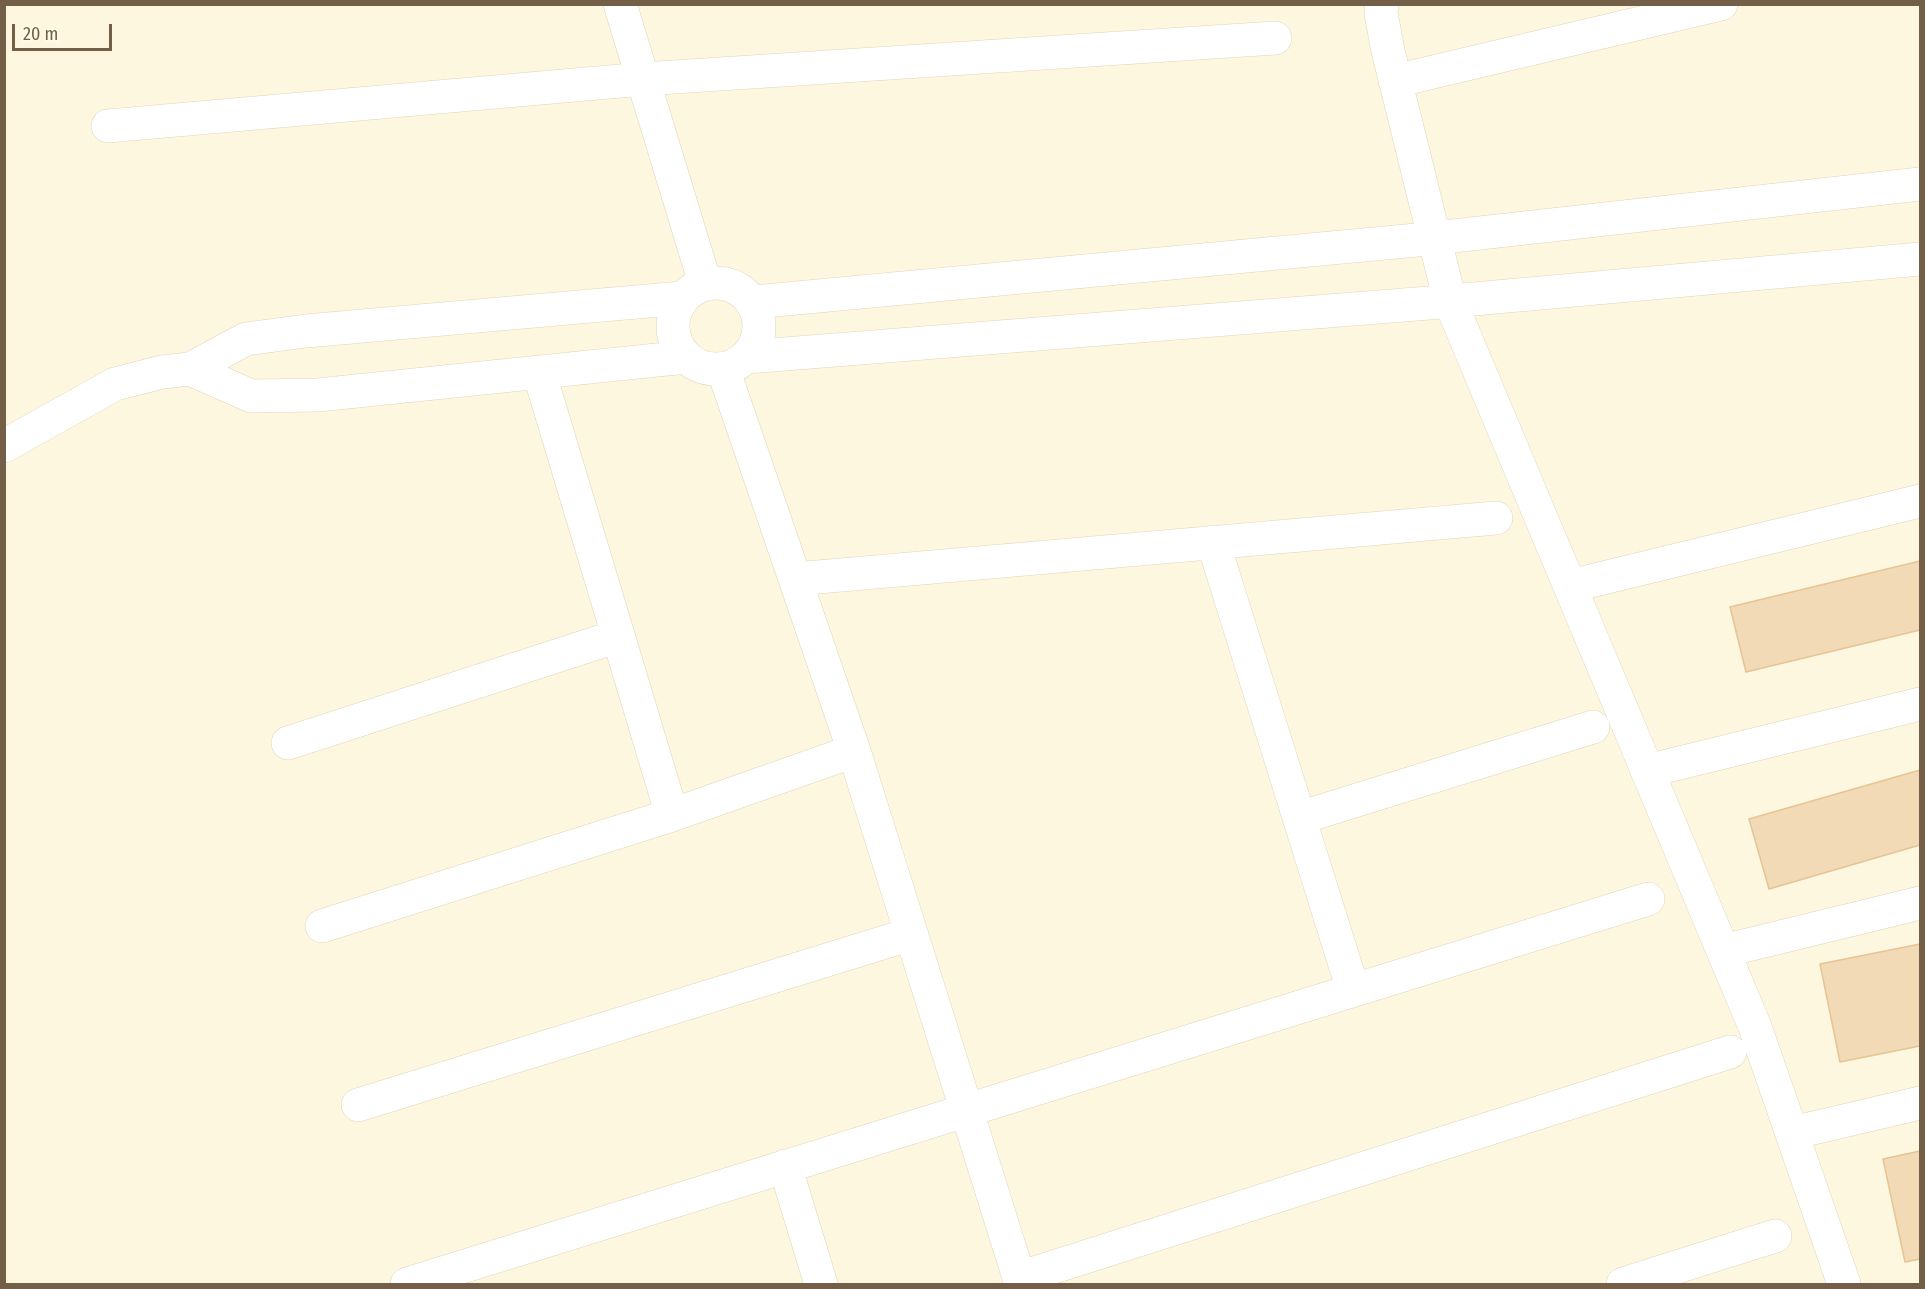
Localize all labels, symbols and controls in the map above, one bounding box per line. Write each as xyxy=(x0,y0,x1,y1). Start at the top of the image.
scale bar xyxy=(15,12,116,50)
text: 20 m xyxy=(23,23,58,45)

